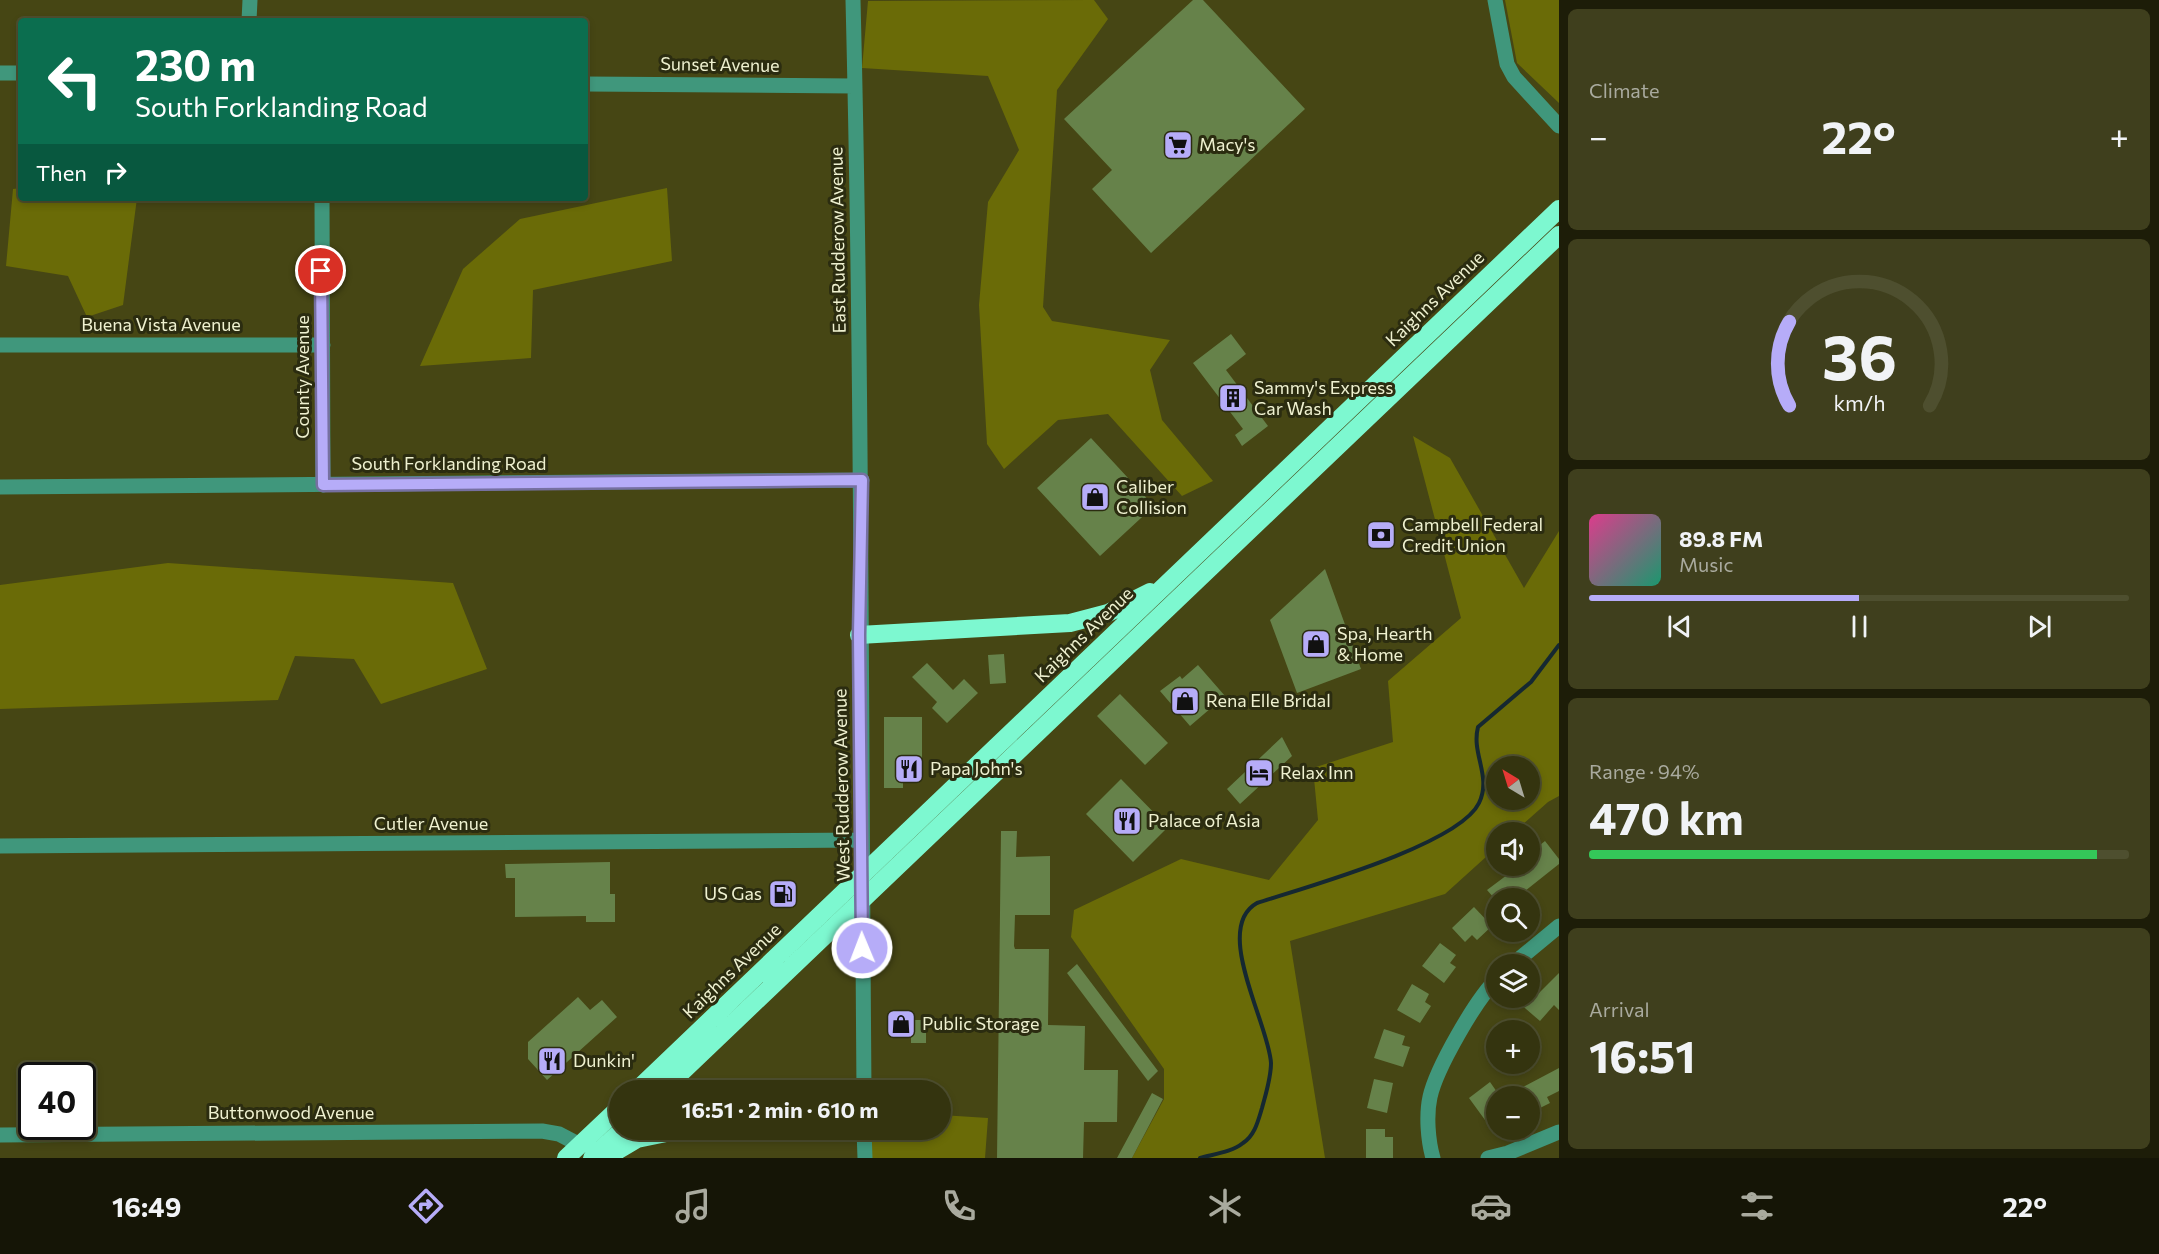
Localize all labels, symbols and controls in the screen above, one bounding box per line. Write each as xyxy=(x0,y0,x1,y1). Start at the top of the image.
text: 230 m xyxy=(135,38,256,90)
icon: left xyxy=(36,42,114,120)
street label: Sunset Avenue xyxy=(660,52,780,76)
text: Climate xyxy=(1589,78,1659,102)
text: South Forklanding Road xyxy=(135,90,428,123)
text: 22° xyxy=(1822,108,1896,163)
text: − xyxy=(1589,115,1608,156)
text: + xyxy=(2110,115,2129,156)
supermarket icon: Macy's xyxy=(1162,129,1194,161)
place label: Macy's xyxy=(1199,133,1256,155)
street label: East Rudderow Avenue xyxy=(824,147,850,333)
icon: right xyxy=(99,156,132,189)
text: Then xyxy=(36,159,87,186)
pin xyxy=(295,245,346,296)
street label: Kaighns Avenue xyxy=(1381,246,1488,351)
icon: arrive xyxy=(304,254,337,287)
street label: Buena Vista Avenue xyxy=(81,313,241,335)
street label: County Avenue xyxy=(291,315,313,439)
text: 36 xyxy=(1822,317,1896,393)
place label: Sammy's Express Car Wash xyxy=(1254,376,1393,419)
building icon: Sammy's Express Car Wash xyxy=(1217,382,1249,414)
text: km/h xyxy=(1833,390,1885,416)
street label: South Forklanding Road xyxy=(351,452,547,474)
place label: Caliber Collision xyxy=(1116,475,1187,518)
shop icon: Caliber Collision xyxy=(1079,481,1111,513)
place label: Campbell Federal Credit Union xyxy=(1402,513,1543,556)
bank icon: Campbell Federal Credit Union xyxy=(1365,519,1397,551)
text: 89.8 FM xyxy=(1679,525,1763,552)
text: Music xyxy=(1679,552,1733,576)
street label: Kaighns Avenue xyxy=(1030,582,1137,687)
icon: previous xyxy=(1663,610,1696,643)
icon: pause xyxy=(1843,610,1876,643)
icon: next xyxy=(2023,610,2056,643)
place label: Spa, Hearth & Home xyxy=(1337,622,1433,665)
shop icon: Spa, Hearth & Home xyxy=(1300,628,1332,660)
shop icon: Rena Elle Bridal xyxy=(1169,685,1201,717)
street label: West Rudderow Avenue xyxy=(828,688,854,882)
place label: Rena Elle Bridal xyxy=(1206,689,1331,711)
restaurant icon: Papa John's xyxy=(893,753,925,785)
north arrow xyxy=(1486,756,1540,810)
map controls xyxy=(1486,756,1540,1140)
place label: Papa John's xyxy=(930,757,1023,779)
hotel icon: Relax Inn xyxy=(1243,757,1275,789)
text: Range · 94% xyxy=(1589,759,1700,783)
place label: Relax Inn xyxy=(1280,761,1354,783)
text: 470 km xyxy=(1589,789,1744,844)
restaurant icon: Palace of Asia xyxy=(1111,805,1143,837)
place label: Palace of Asia xyxy=(1148,809,1260,831)
street label: Cutler Avenue xyxy=(374,812,488,834)
button: sound xyxy=(1486,822,1540,876)
fuel station icon: US Gas xyxy=(767,878,799,910)
place label: US Gas xyxy=(704,882,762,904)
button: search xyxy=(1486,888,1540,942)
position arrow xyxy=(830,916,894,980)
street label: Kaighns Avenue xyxy=(678,918,785,1023)
button: layers xyxy=(1486,954,1540,1008)
text: Arrival xyxy=(1589,997,1650,1021)
shop icon: Public Storage xyxy=(885,1008,917,1040)
place label: Public Storage xyxy=(922,1012,1039,1034)
button: + xyxy=(1486,1020,1540,1074)
text: 16:51 xyxy=(1589,1027,1696,1082)
restaurant icon: Dunkin' xyxy=(536,1045,568,1077)
place label: Dunkin' xyxy=(573,1049,635,1071)
speed limit sign: 40 xyxy=(18,1062,96,1140)
button: − xyxy=(1486,1086,1540,1140)
text: 16:51 · 2 min · 610 m xyxy=(682,1096,878,1123)
street label: Buttonwood Avenue xyxy=(208,1101,374,1123)
icon: directions xyxy=(405,1185,447,1227)
icon: music xyxy=(672,1185,714,1227)
icon: phone xyxy=(938,1185,980,1227)
icon: climate xyxy=(1204,1185,1246,1227)
icon: car xyxy=(1470,1185,1512,1227)
icon: filters xyxy=(1736,1185,1778,1227)
text: 16:49 xyxy=(112,1190,181,1223)
text: 22° xyxy=(2002,1190,2047,1223)

